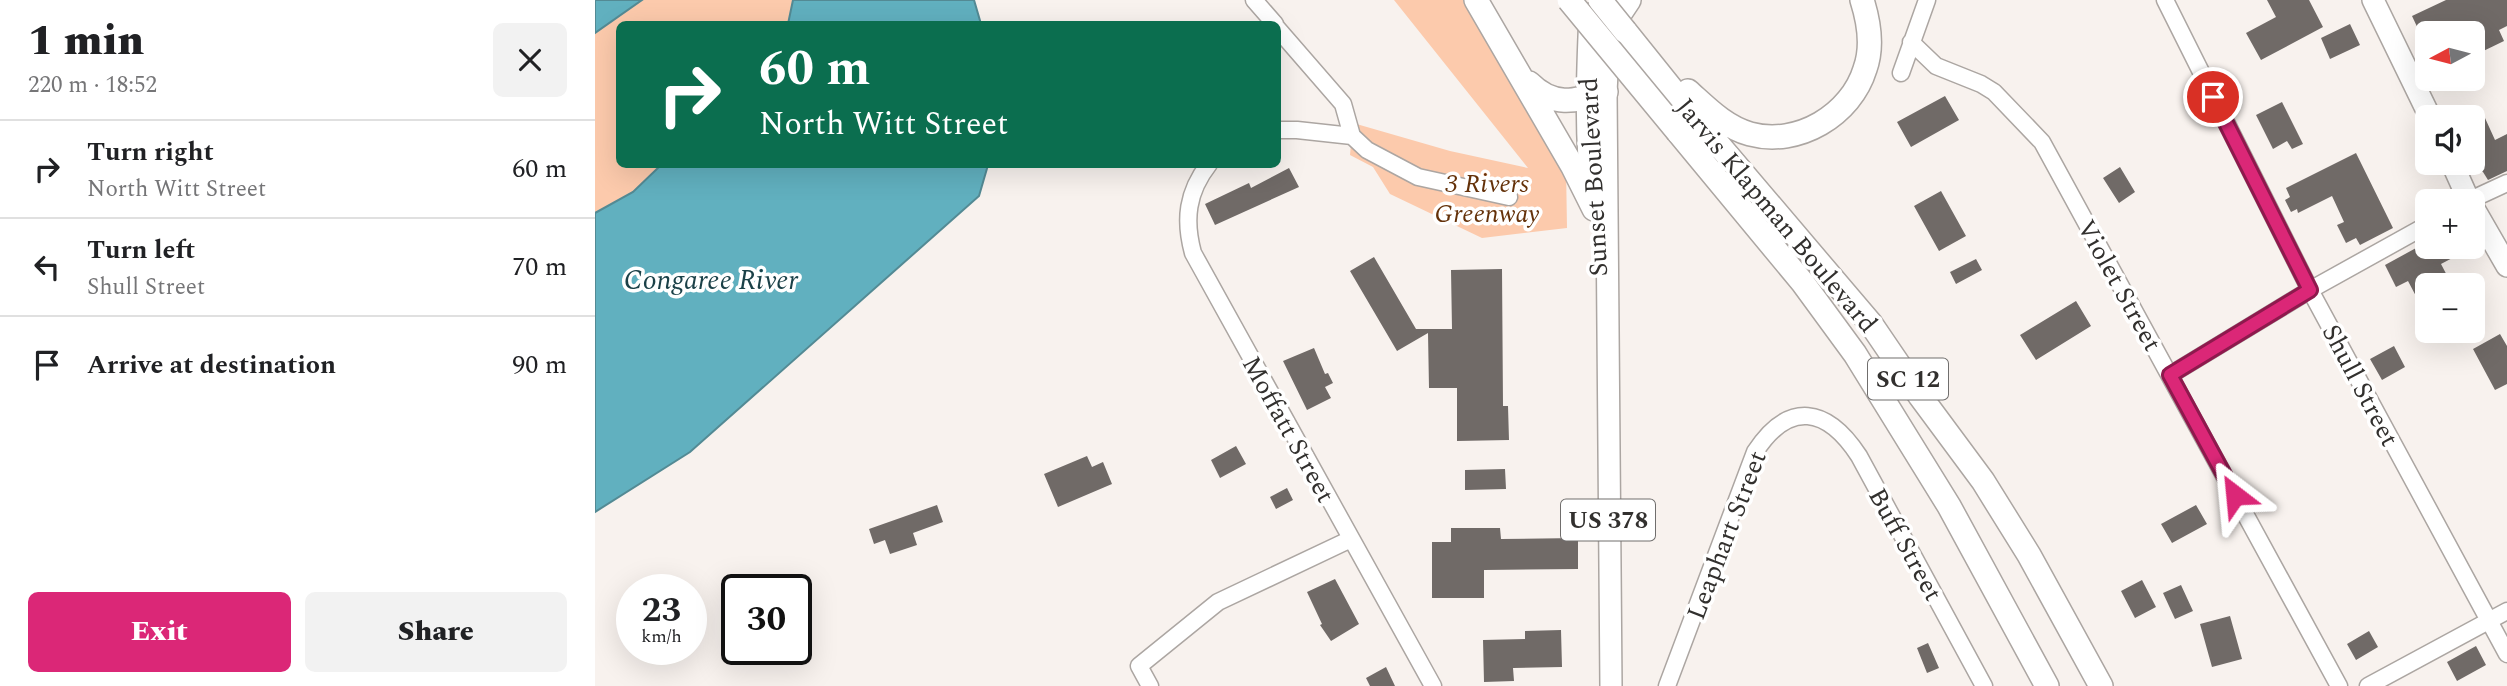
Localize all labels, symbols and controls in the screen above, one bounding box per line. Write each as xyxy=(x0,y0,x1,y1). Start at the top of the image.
text: 1 min xyxy=(28,10,144,73)
north arrow xyxy=(2415,21,2485,91)
map controls xyxy=(2415,21,2485,343)
button: close xyxy=(493,23,567,97)
text: 60 m xyxy=(759,32,870,107)
icon: right xyxy=(644,49,735,140)
pin xyxy=(2183,67,2243,127)
text: 220 m · 18:52 xyxy=(28,68,157,103)
street label: Sunset Boulevard xyxy=(1569,76,1619,278)
icon: arrive xyxy=(2194,78,2232,116)
street label: Jarvis Klapman Boulevard xyxy=(1665,89,1887,342)
text: North Witt Street xyxy=(759,100,1008,149)
button: sound xyxy=(2415,105,2485,175)
text: Turn right xyxy=(87,132,214,172)
text: 60 m xyxy=(512,149,567,189)
icon: right xyxy=(28,150,66,188)
park label: 3 Rivers Greenway xyxy=(1435,164,1540,234)
text: North Witt Street xyxy=(87,172,266,207)
button: + xyxy=(2415,189,2485,259)
street label: Violet Street xyxy=(2066,212,2172,359)
text: Turn left xyxy=(87,230,195,270)
text: 70 m xyxy=(512,247,567,287)
icon: left xyxy=(28,248,66,286)
water label: Congaree River xyxy=(624,259,798,302)
text: Shull Street xyxy=(87,270,205,305)
button: − xyxy=(2415,273,2485,343)
street label: Shull Street xyxy=(2311,317,2409,454)
text: Arrive at destination xyxy=(87,345,336,385)
text: 90 m xyxy=(512,345,567,385)
icon: arrive xyxy=(28,346,66,384)
street label: Moffatt Street xyxy=(1231,349,1345,510)
road number: SC 12 xyxy=(1868,358,1948,400)
street label: Leaphart Street xyxy=(1676,445,1778,626)
position arrow xyxy=(2198,458,2272,532)
street label: Buff Street xyxy=(1858,480,1953,608)
road number: US 378 xyxy=(1561,500,1655,540)
speed limit sign: 30 xyxy=(721,574,812,665)
text: 23 xyxy=(642,584,681,637)
button: Exit xyxy=(28,592,291,672)
button: Share xyxy=(305,592,567,672)
text: km/h xyxy=(641,623,682,650)

